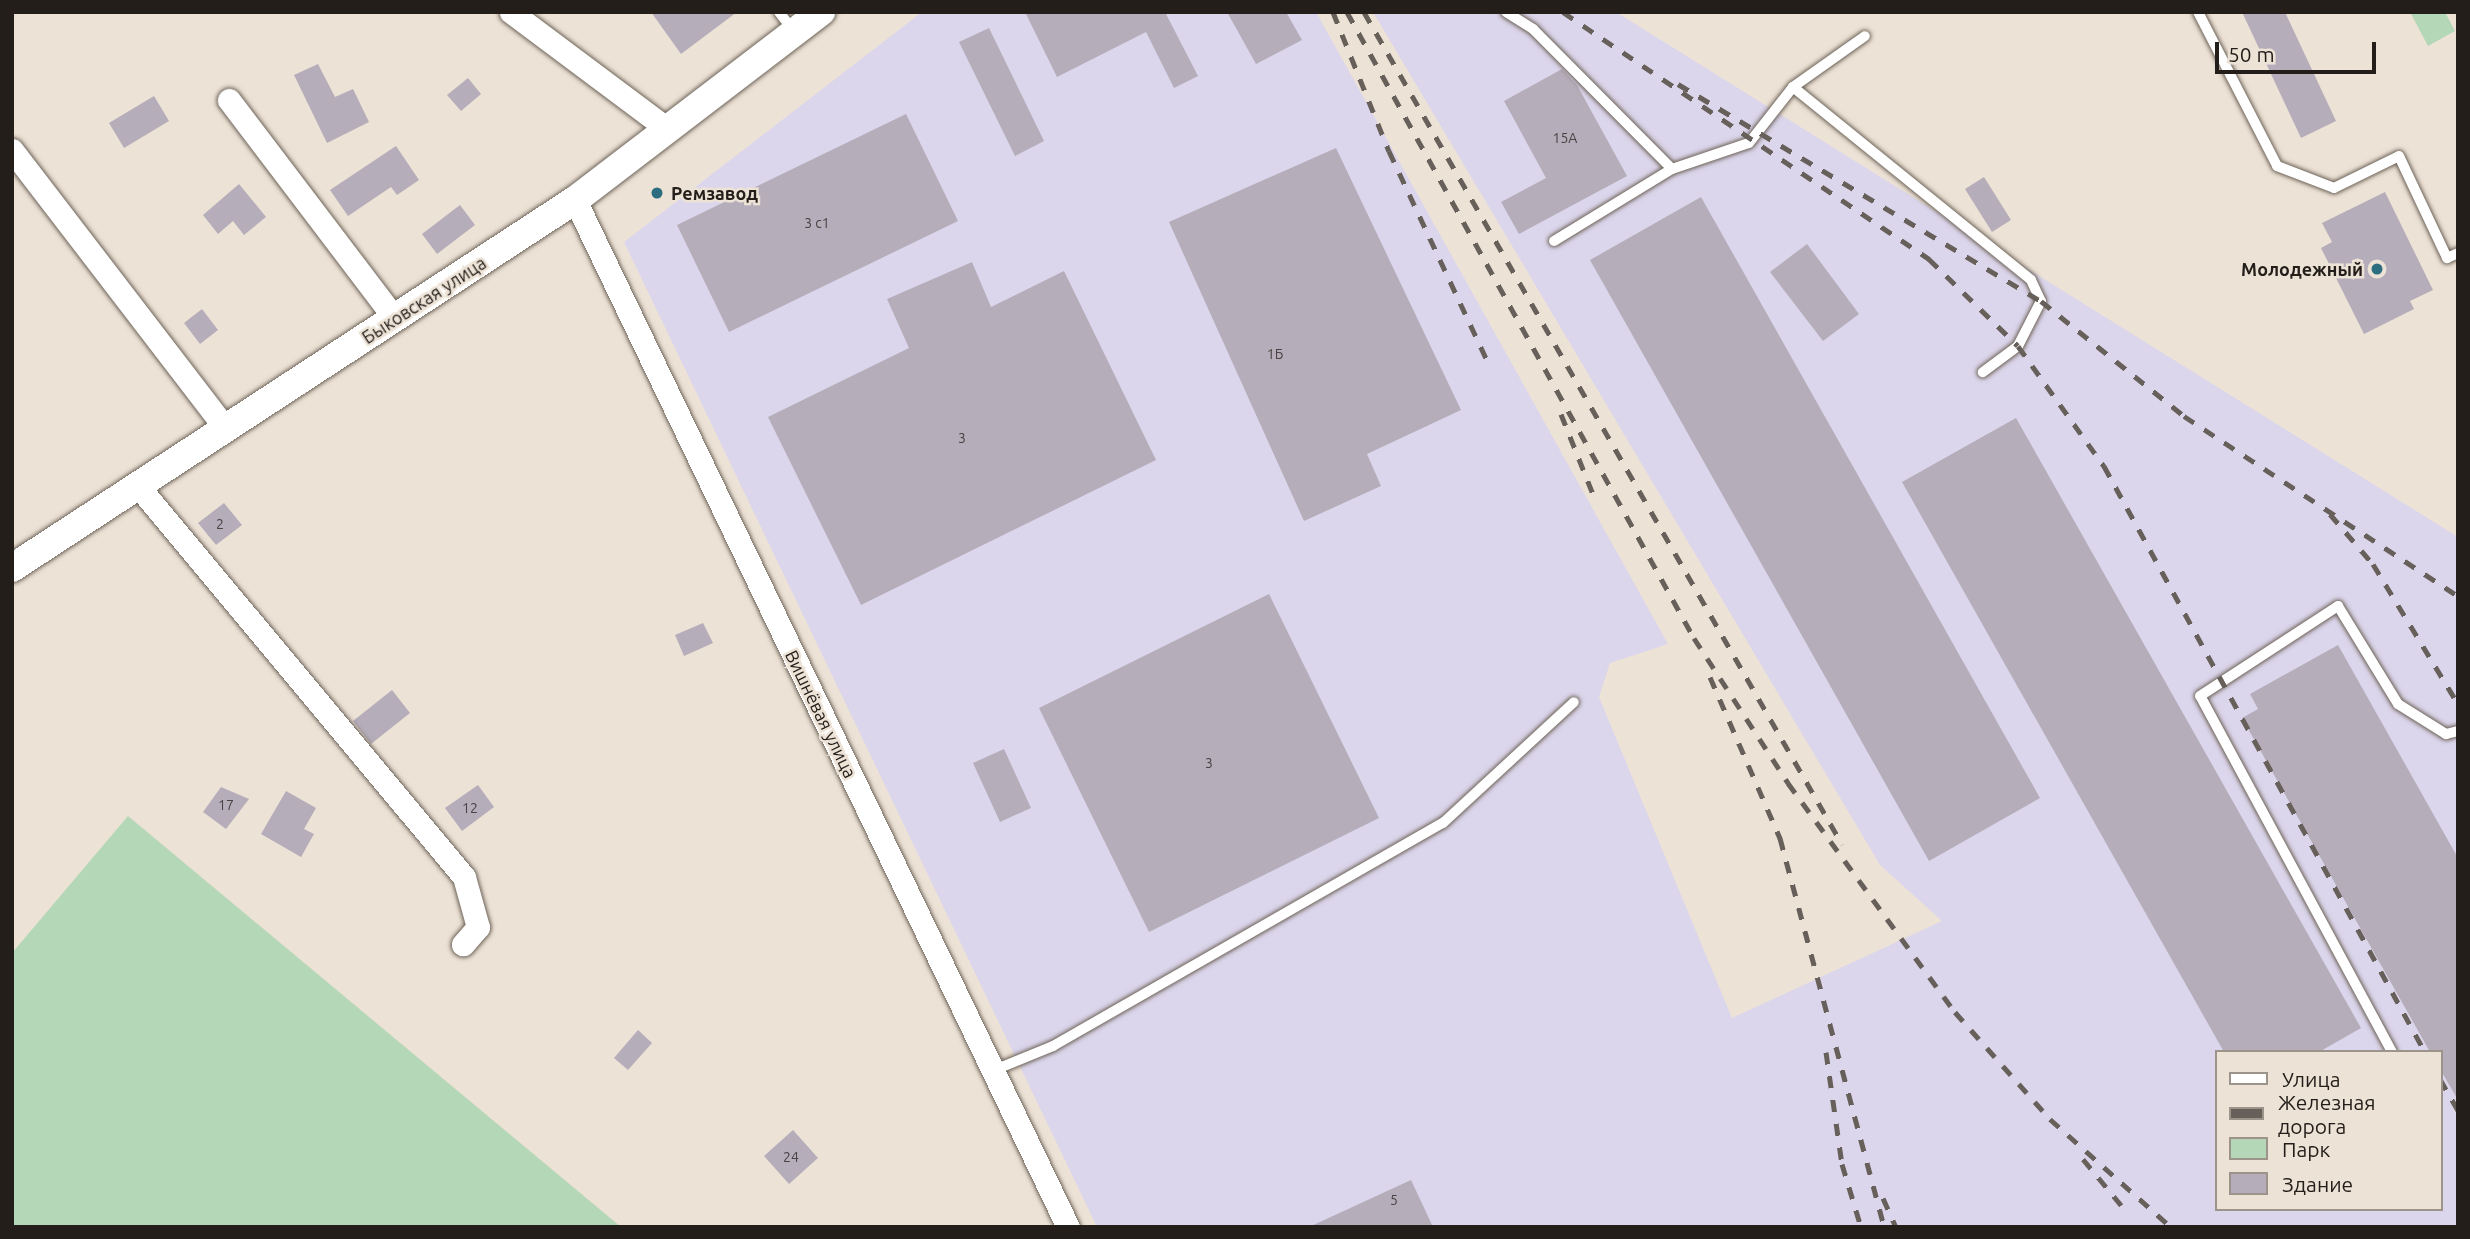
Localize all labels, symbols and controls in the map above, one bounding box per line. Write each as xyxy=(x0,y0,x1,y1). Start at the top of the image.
scale bar xyxy=(2218,28,2379,72)
text: 50 m xyxy=(2228,42,2275,66)
house number: 15А xyxy=(1553,130,1577,146)
place label: Ремзавод xyxy=(671,182,758,204)
marker: Ремзавод xyxy=(649,185,665,201)
house number: 3 с1 xyxy=(804,215,830,231)
street label: Быковская улица xyxy=(358,252,490,348)
place label: Молодежный xyxy=(2241,258,2363,280)
marker: Молодежный xyxy=(2369,261,2385,277)
house number: 1Б xyxy=(1267,346,1283,362)
house number: 3 xyxy=(958,430,966,446)
house number: 2 xyxy=(216,516,224,532)
street label: Вишнёвая улица xyxy=(781,647,861,781)
house number: 3 xyxy=(1205,755,1213,771)
house number: 17 xyxy=(218,797,234,813)
house number: 12 xyxy=(462,800,478,816)
legend xyxy=(2214,1050,2442,1211)
text: Улица xyxy=(2282,1067,2340,1091)
text: Железная дорога xyxy=(2278,1090,2376,1138)
text: Парк xyxy=(2282,1137,2330,1161)
house number: 24 xyxy=(783,1149,799,1165)
text: Здание xyxy=(2282,1172,2353,1196)
house number: 5 xyxy=(1390,1192,1398,1208)

